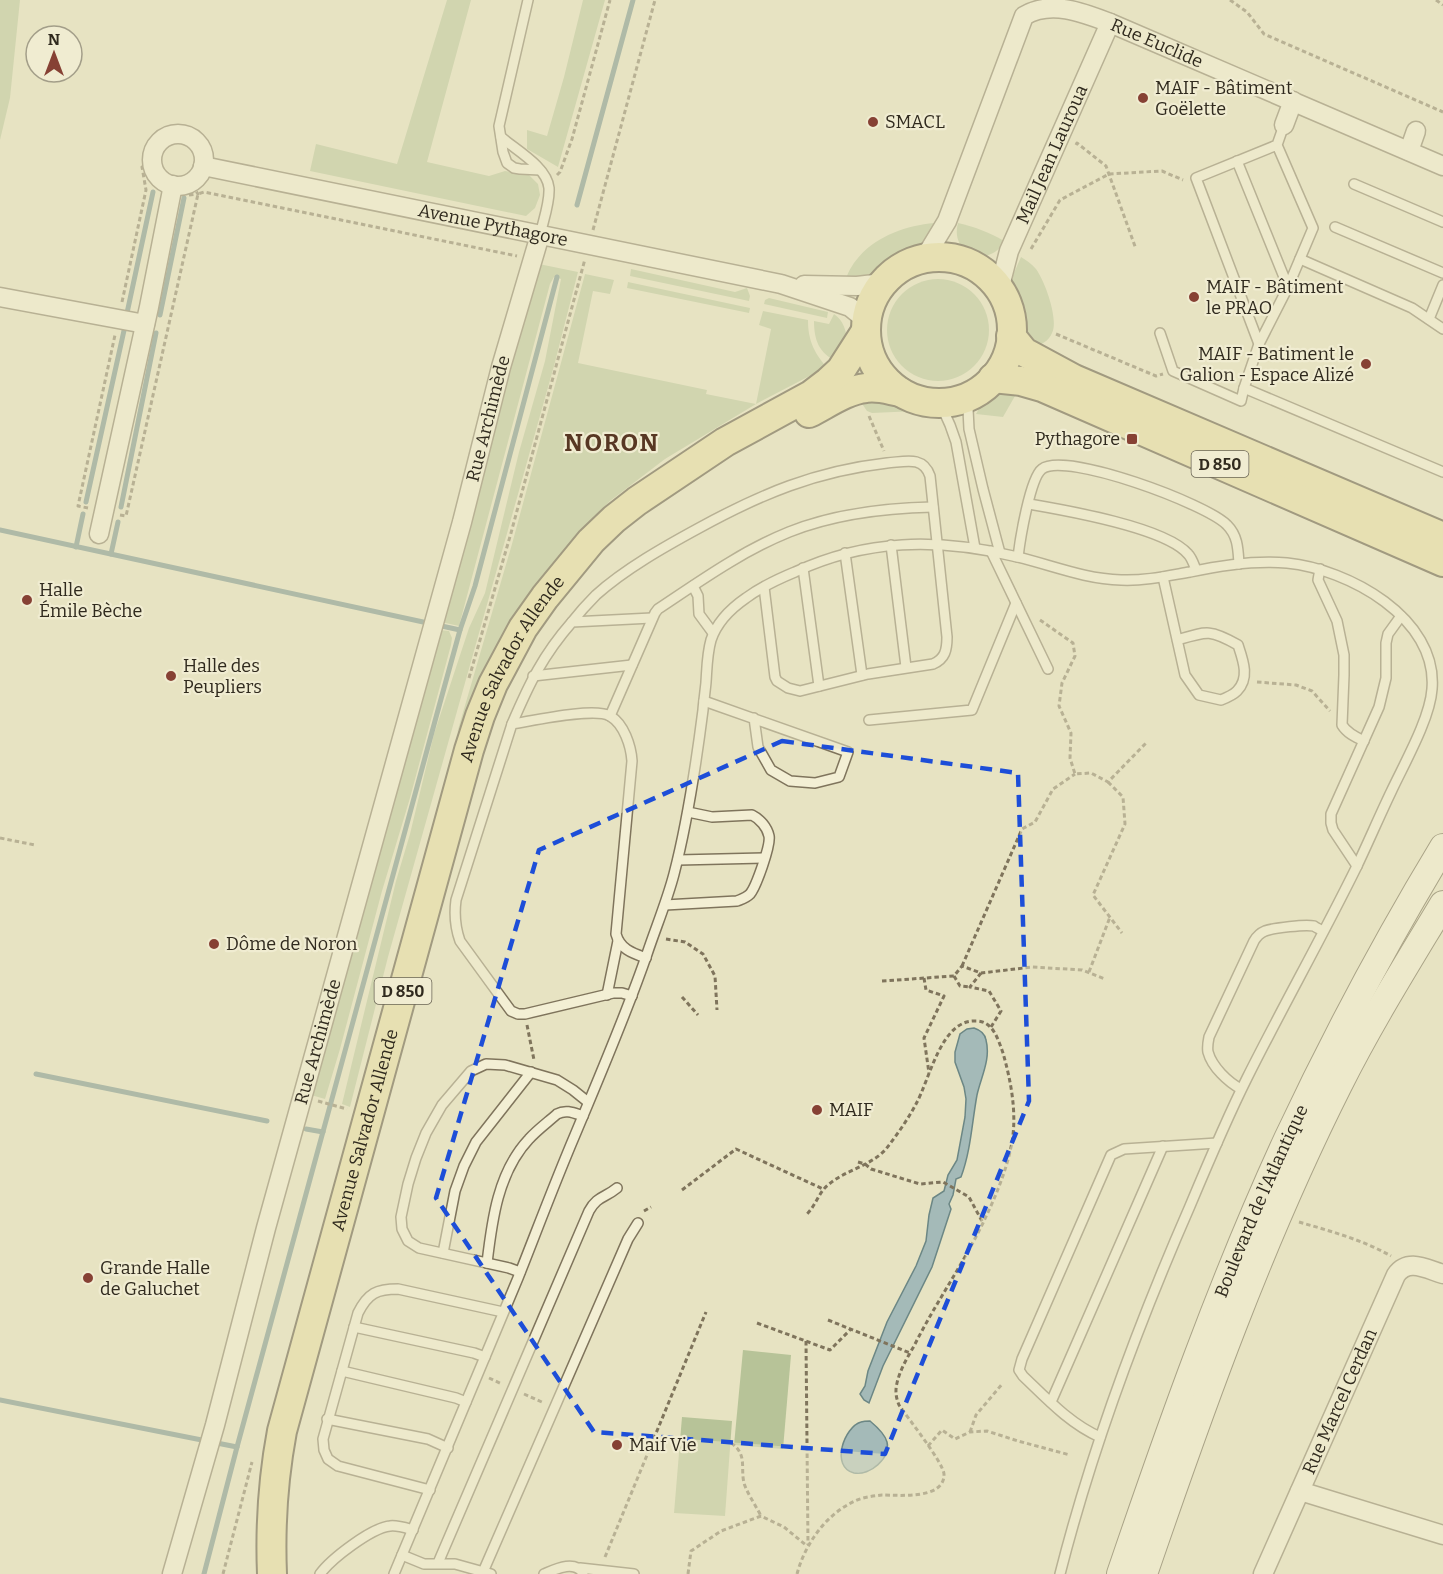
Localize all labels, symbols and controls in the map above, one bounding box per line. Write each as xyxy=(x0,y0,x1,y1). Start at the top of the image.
street label: Rue Euclide xyxy=(1107,14,1206,73)
north arrow xyxy=(24,24,84,84)
text: N xyxy=(48,30,60,49)
place label: MAIF - Bâtiment Goëlette xyxy=(1155,77,1293,120)
street label: Mail Jean Lauroua xyxy=(1011,81,1092,227)
marker: MAIF - Bâtiment Goëlette xyxy=(1136,91,1150,105)
place label: SMACL xyxy=(885,111,945,133)
marker: SMACL xyxy=(866,115,880,129)
street label: Avenue Pythagore xyxy=(416,199,570,251)
place label: MAIF - Bâtiment le PRAO xyxy=(1206,276,1344,319)
marker: MAIF - Bâtiment le PRAO xyxy=(1187,290,1201,304)
place label: MAIF - Batiment le Galion - Espace Alizé xyxy=(1179,343,1354,386)
street label: Rue Archimède xyxy=(462,353,515,484)
marker: MAIF - Batiment le Galion - Espace Alizé xyxy=(1359,357,1373,371)
place label: Pythagore xyxy=(1035,428,1120,450)
district label: NORON xyxy=(564,429,660,457)
marker: Pythagore xyxy=(1125,432,1139,446)
road number: D 850 xyxy=(1192,451,1248,477)
street label: Avenue Salvador Allende xyxy=(455,571,569,765)
place label: Halle Émile Bèche xyxy=(39,579,142,622)
marker: Halle Émile Bèche xyxy=(20,593,34,607)
place label: Halle des Peupliers xyxy=(183,655,262,698)
marker: Halle des Peupliers xyxy=(164,669,178,683)
place label: Dôme de Noron xyxy=(226,933,358,955)
marker: Dôme de Noron xyxy=(207,937,221,951)
street label: Rue Archimède xyxy=(290,976,346,1107)
road number: D 850 xyxy=(374,978,432,1004)
street label: Avenue Salvador Allende xyxy=(327,1026,403,1233)
place label: MAIF xyxy=(829,1099,873,1121)
street label: Boulevard de l'Atlantique xyxy=(1210,1101,1313,1301)
marker: MAIF xyxy=(810,1103,824,1117)
place label: Grande Halle de Galuchet xyxy=(100,1257,210,1300)
marker: Grande Halle de Galuchet xyxy=(81,1271,95,1285)
street label: Rue Marcel Cerdan xyxy=(1298,1325,1382,1478)
place label: Maif Vie xyxy=(629,1434,697,1456)
marker: Maif Vie xyxy=(610,1438,624,1452)

